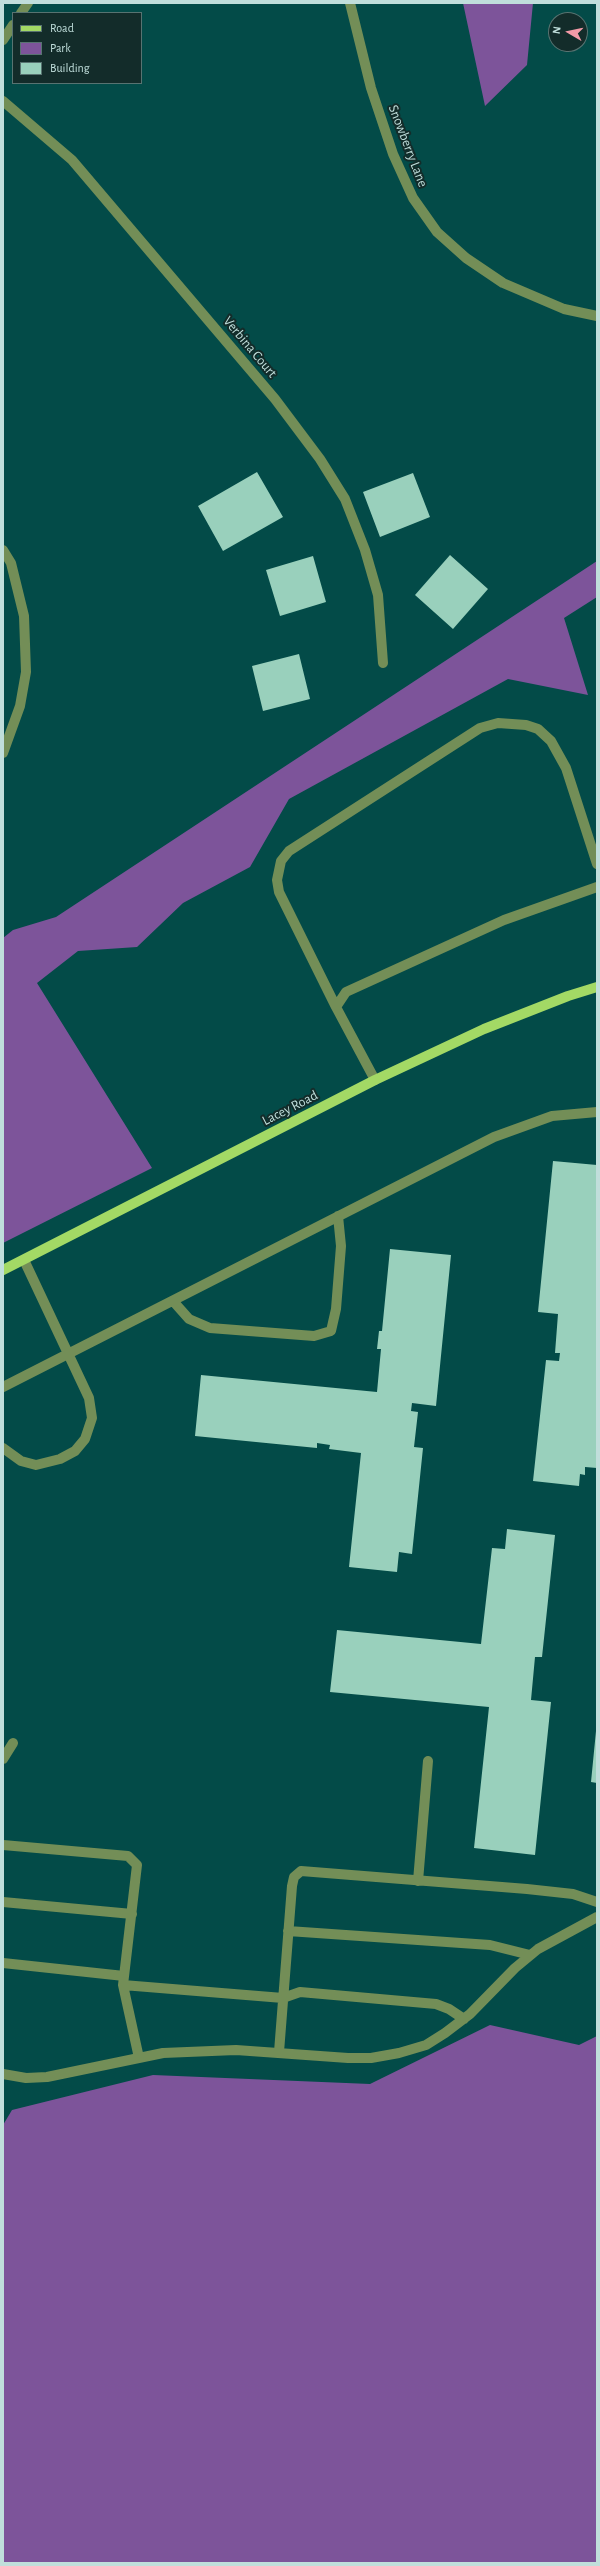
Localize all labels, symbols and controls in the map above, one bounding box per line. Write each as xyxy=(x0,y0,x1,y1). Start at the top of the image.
legend xyxy=(12,12,142,84)
north arrow xyxy=(548,12,588,52)
text: Road xyxy=(50,22,74,34)
text: N xyxy=(551,26,563,35)
text: Park xyxy=(50,42,71,54)
text: Building xyxy=(50,62,90,74)
street label: Snowberry Lane xyxy=(385,102,431,190)
street label: Verbina Court xyxy=(220,313,280,381)
street label: Lacey Road xyxy=(259,1087,321,1129)

